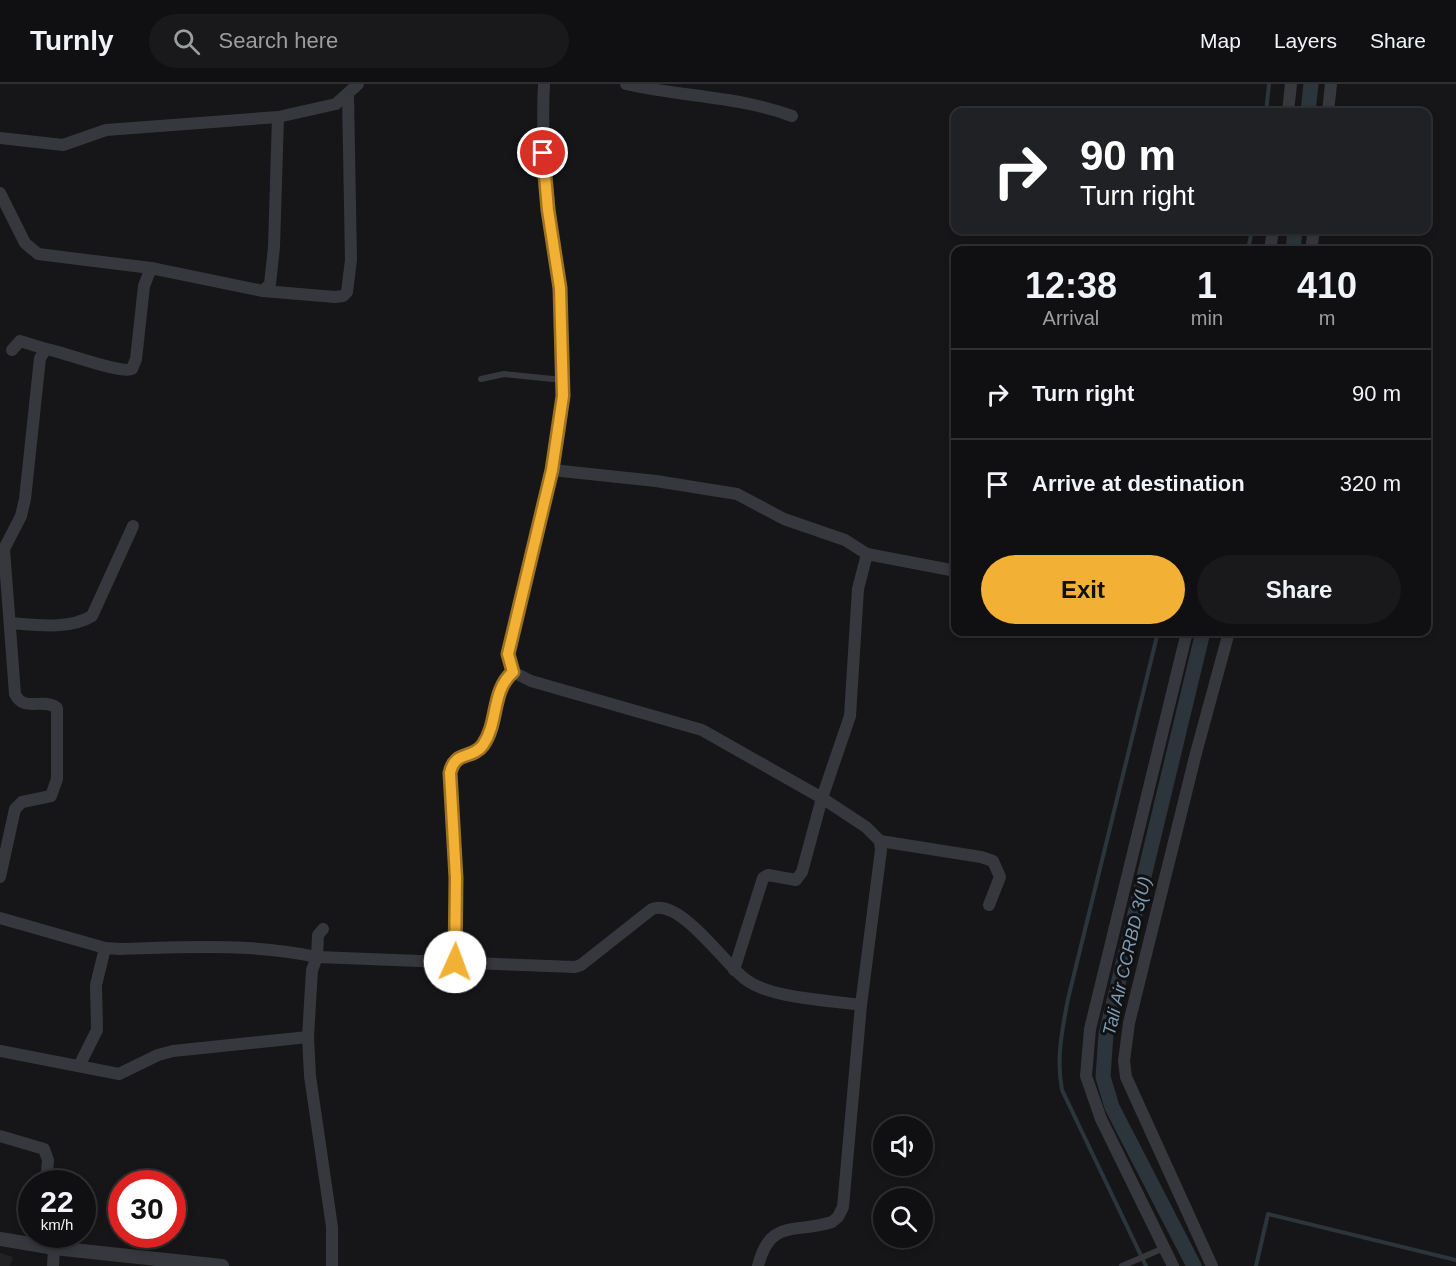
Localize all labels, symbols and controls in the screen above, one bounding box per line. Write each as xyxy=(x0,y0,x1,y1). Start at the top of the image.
search box xyxy=(149,14,569,68)
text: Turnly xyxy=(30,25,113,56)
icon: search xyxy=(170,25,203,58)
text: Search here xyxy=(218,28,338,53)
text: Map xyxy=(1200,29,1241,52)
text: Layers xyxy=(1274,29,1337,52)
text: Share xyxy=(1370,29,1426,52)
pin xyxy=(517,127,568,178)
icon: right xyxy=(981,132,1059,210)
text: 90 m xyxy=(1080,132,1176,179)
icon: arrive xyxy=(526,136,559,169)
text: Turn right xyxy=(1080,181,1195,211)
text: 12:38 xyxy=(1025,265,1117,306)
text: 1 xyxy=(1197,265,1217,306)
text: 410 xyxy=(1297,265,1357,306)
text: Arrival xyxy=(1043,307,1099,329)
text: min xyxy=(1191,307,1223,329)
text: m xyxy=(1319,307,1335,329)
icon: right xyxy=(981,378,1014,411)
text: Turn right xyxy=(1032,381,1134,406)
text: 90 m xyxy=(1352,381,1401,406)
icon: arrive xyxy=(981,468,1014,501)
text: Arrive at destination xyxy=(1032,471,1245,496)
text: 320 m xyxy=(1340,471,1401,496)
button: Exit xyxy=(981,555,1185,624)
button: Share xyxy=(1197,555,1401,624)
water label: Tali Air CCRBD 3(U) xyxy=(1099,874,1155,1038)
position arrow xyxy=(423,930,487,994)
map controls xyxy=(873,1116,933,1248)
button: sound xyxy=(873,1116,933,1176)
speed limit sign: 30 xyxy=(108,1170,186,1248)
text: 22 xyxy=(40,1185,74,1218)
button: search xyxy=(873,1188,933,1248)
text: km/h xyxy=(41,1216,73,1233)

